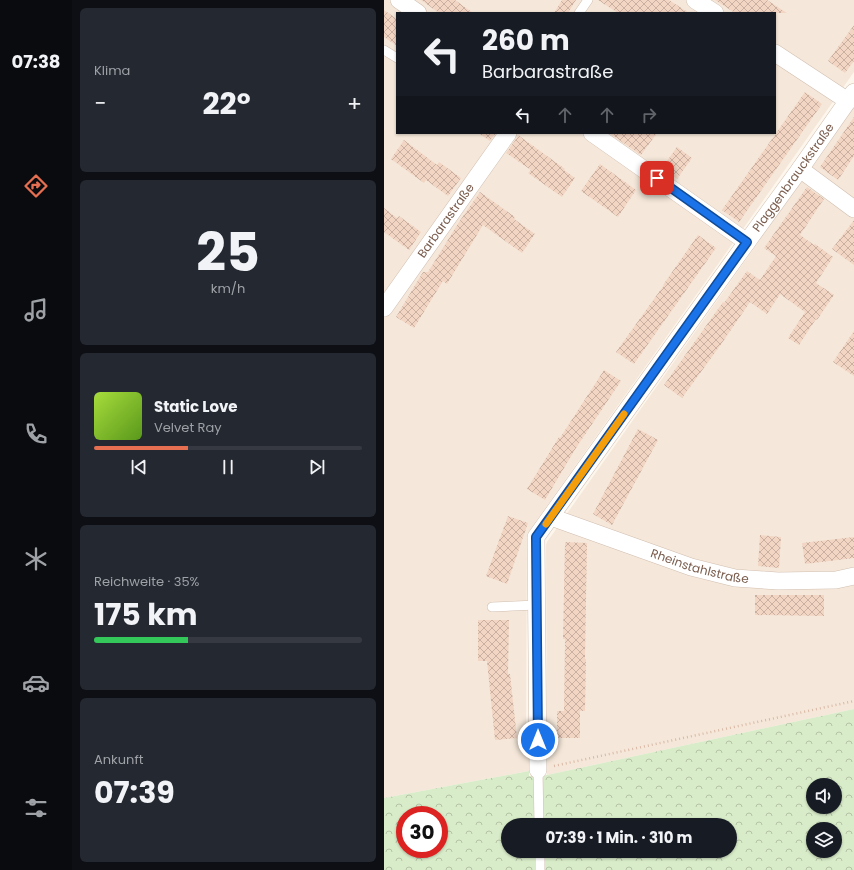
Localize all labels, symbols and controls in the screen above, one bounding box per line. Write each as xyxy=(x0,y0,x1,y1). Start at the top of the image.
text: 260 m xyxy=(482,21,570,60)
icon: left xyxy=(416,28,468,80)
text: 07:38 xyxy=(11,49,61,74)
text: Barbarastraße xyxy=(482,59,613,84)
text: Klima xyxy=(94,61,130,80)
text: 22° xyxy=(202,82,251,125)
text: − xyxy=(94,88,106,119)
text: + xyxy=(347,88,362,119)
icon: left xyxy=(512,104,534,126)
icon: ahead xyxy=(554,104,576,126)
icon: ahead xyxy=(596,104,618,126)
icon: right xyxy=(638,104,660,126)
street label: Plaggenbrauckstraße xyxy=(748,119,838,235)
pin xyxy=(640,161,674,195)
icon: arrive xyxy=(646,167,668,189)
icon: directions xyxy=(22,172,50,200)
street label: Barbarastraße xyxy=(413,180,478,261)
text: 25 xyxy=(196,216,260,289)
text: km/h xyxy=(211,279,245,298)
icon: music xyxy=(22,296,50,324)
text: Static Love xyxy=(154,396,238,417)
text: Velvet Ray xyxy=(154,418,222,437)
icon: phone xyxy=(22,420,50,448)
icon: previous xyxy=(128,456,150,478)
icon: pause xyxy=(217,456,239,478)
icon: next xyxy=(306,456,328,478)
street label: Rheinstahlstraße xyxy=(648,544,749,587)
icon: climate xyxy=(22,545,50,573)
text: Reichweite · 35% xyxy=(94,572,199,591)
text: 175 km xyxy=(94,593,198,636)
icon: car xyxy=(22,669,50,697)
position arrow xyxy=(517,719,559,761)
text: Ankunft xyxy=(94,750,143,769)
text: 07:39 xyxy=(94,771,175,814)
map controls xyxy=(806,778,842,858)
button: sound xyxy=(806,778,842,814)
icon: filters xyxy=(22,794,50,822)
speed limit sign: 30 xyxy=(396,806,448,858)
button: layers xyxy=(806,822,842,858)
text: 07:39 · 1 Min. · 310 m xyxy=(546,827,692,848)

